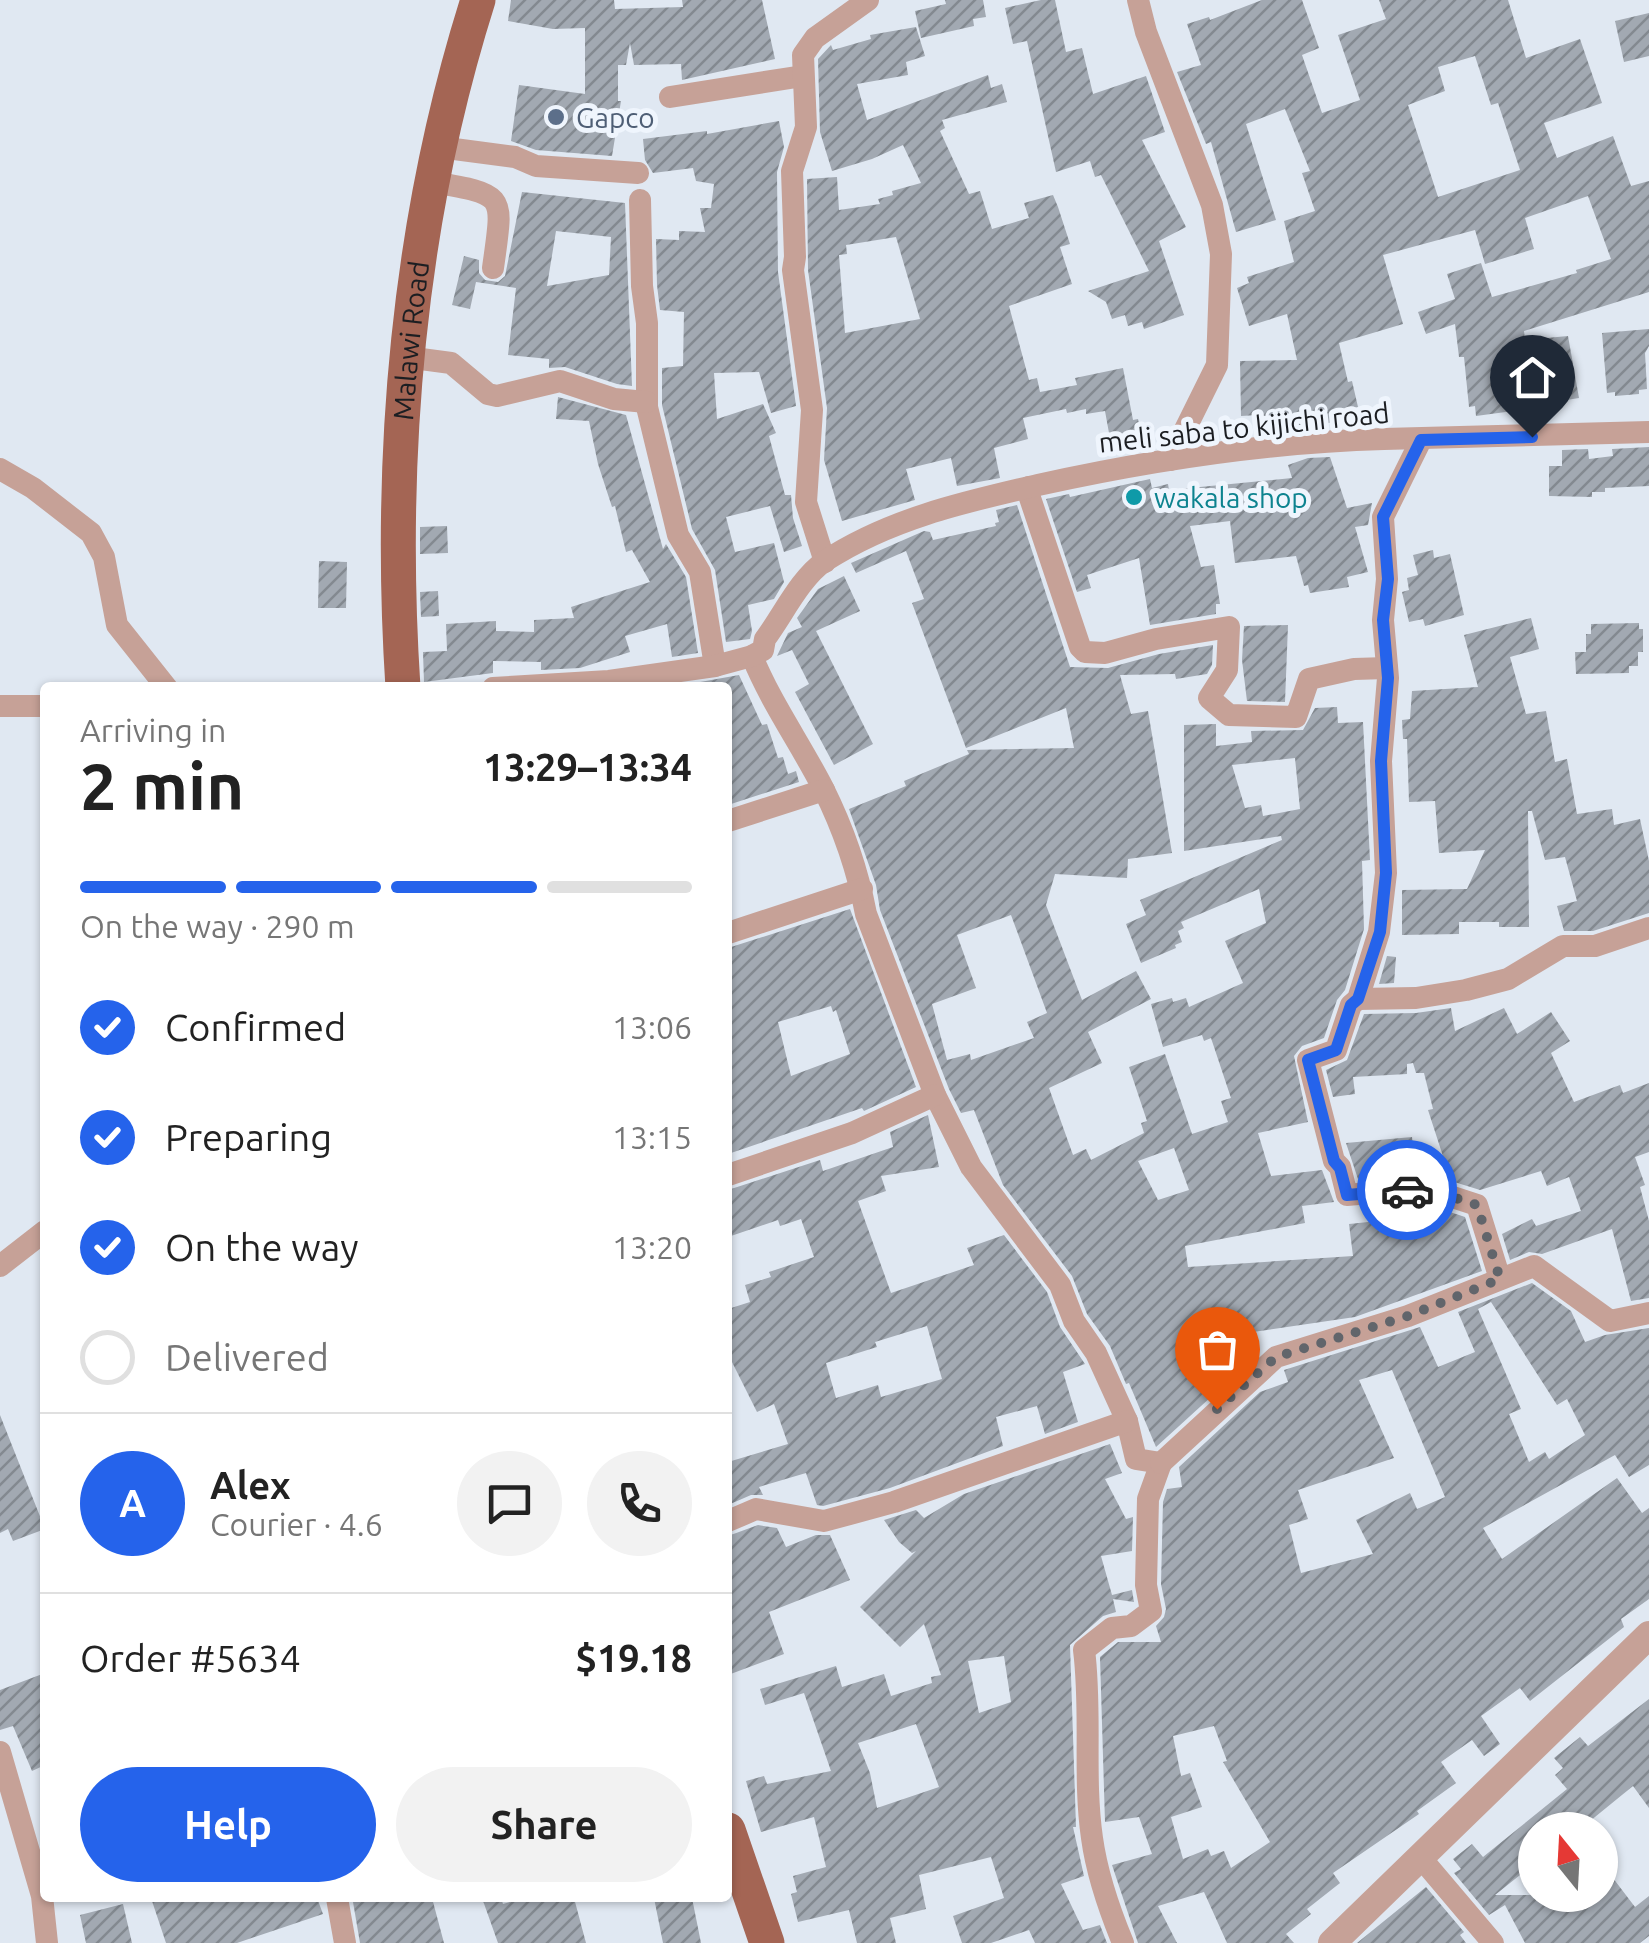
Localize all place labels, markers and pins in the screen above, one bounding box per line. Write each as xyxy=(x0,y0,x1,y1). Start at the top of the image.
place label: Gapco xyxy=(576,102,655,133)
marker: Gapco xyxy=(545,106,567,128)
pin xyxy=(1490,335,1575,438)
place label: wakala shop xyxy=(1154,482,1308,513)
marker: wakala shop xyxy=(1123,486,1145,508)
pin xyxy=(1175,1307,1260,1410)

